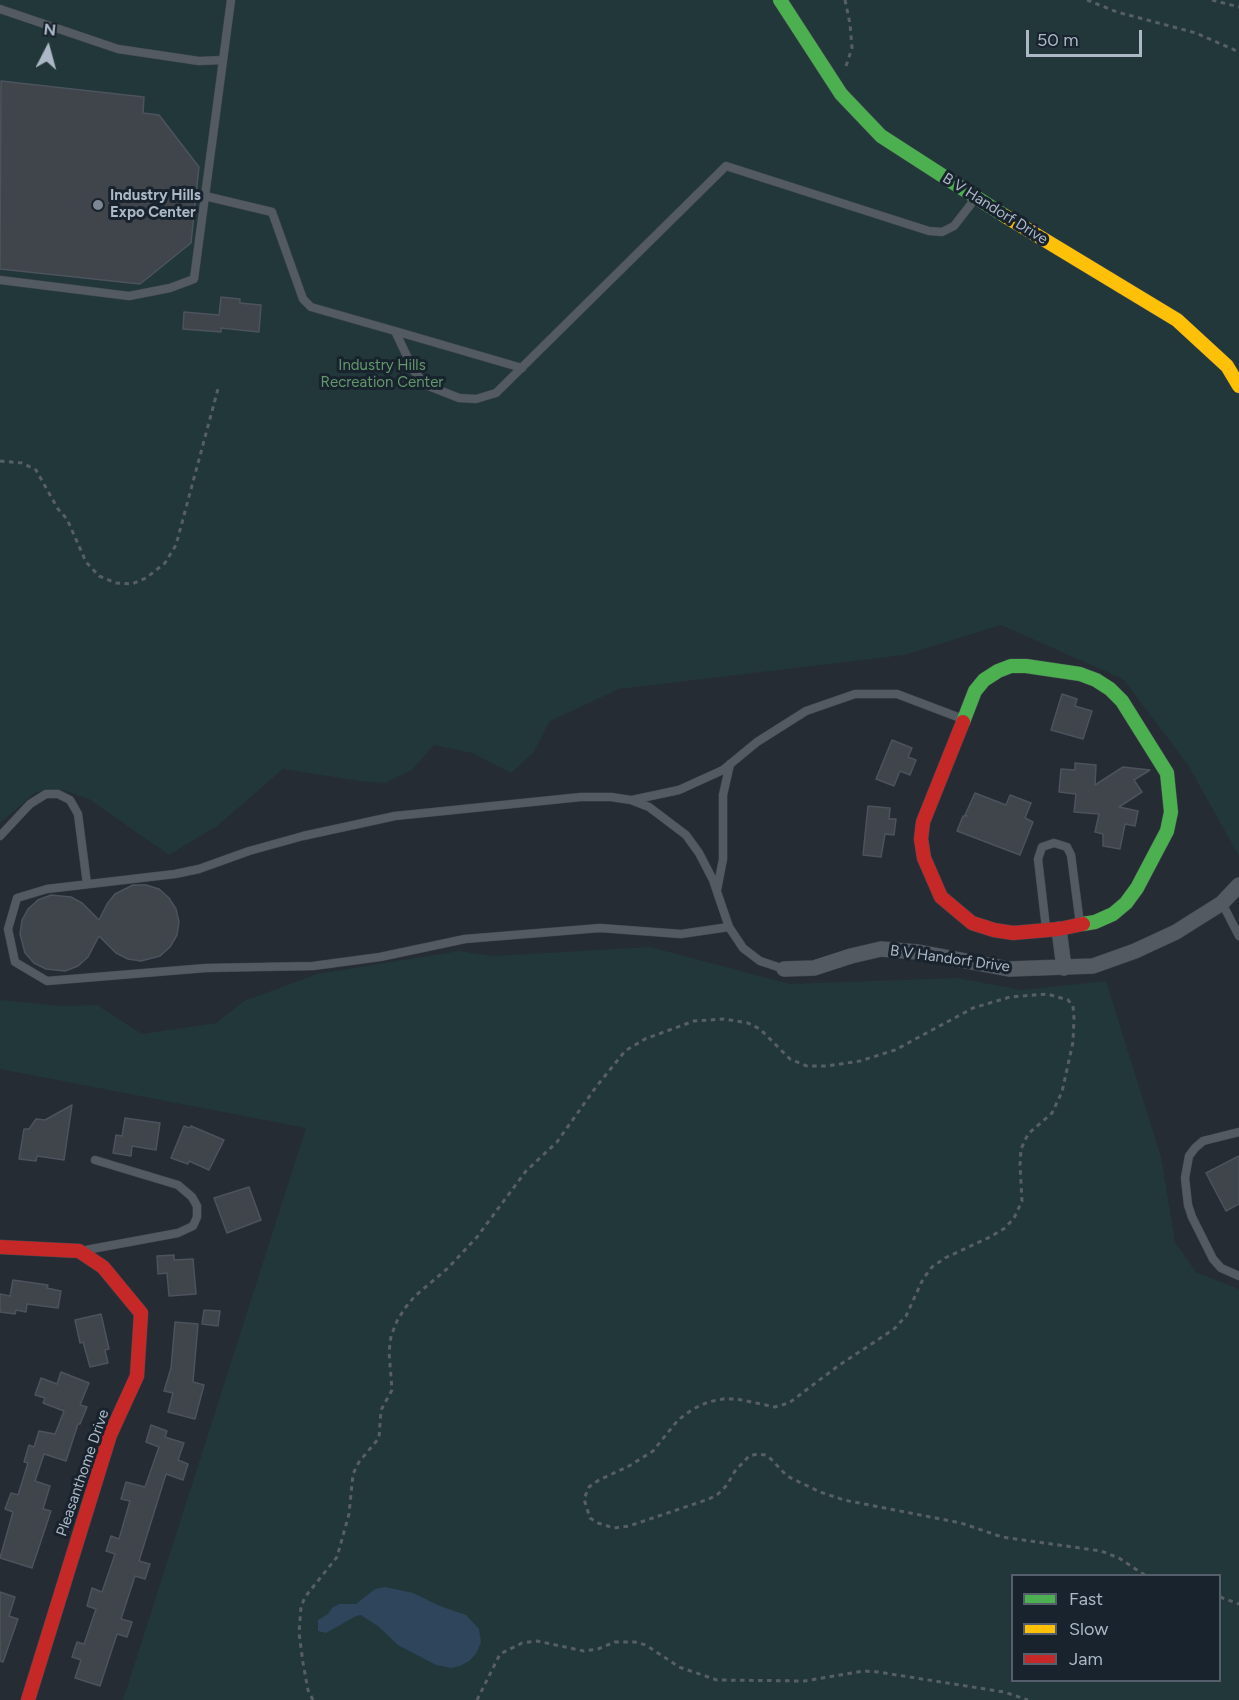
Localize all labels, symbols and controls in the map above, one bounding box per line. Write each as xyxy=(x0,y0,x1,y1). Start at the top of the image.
north arrow xyxy=(18,18,78,78)
scale bar xyxy=(1029,18,1144,56)
text: N xyxy=(43,20,57,40)
text: 50 m xyxy=(1037,29,1079,51)
street label: B V Handorf Drive xyxy=(939,169,1051,249)
place label: Industry Hills Expo Center xyxy=(110,187,201,222)
marker: Industry Hills Expo Center xyxy=(91,198,105,212)
park label: Industry Hills Recreation Center xyxy=(321,357,443,392)
street label: B V Handorf Drive xyxy=(889,942,1011,976)
street label: Pleasanthome Drive xyxy=(53,1407,113,1539)
legend xyxy=(1011,1574,1221,1682)
text: Fast xyxy=(1069,1588,1103,1610)
text: Slow xyxy=(1069,1618,1108,1640)
text: Jam xyxy=(1069,1648,1103,1670)

